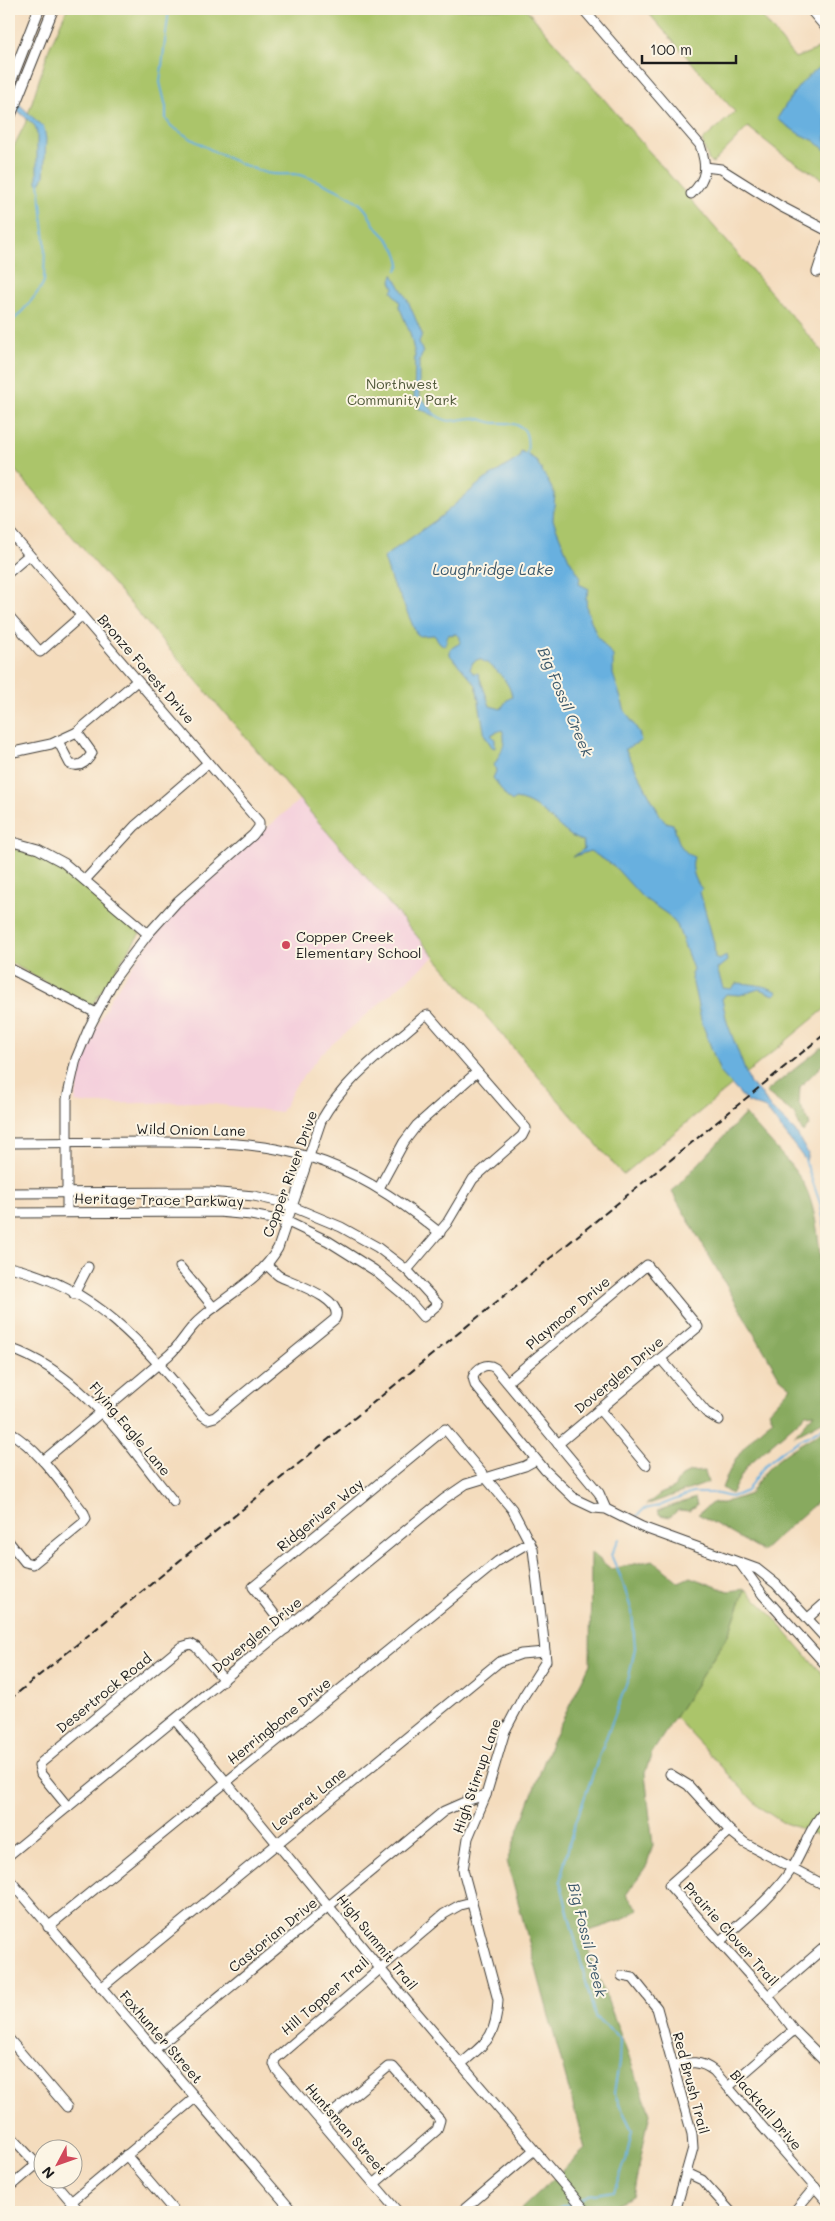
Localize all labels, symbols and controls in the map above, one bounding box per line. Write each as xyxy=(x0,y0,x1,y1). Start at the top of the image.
scale bar xyxy=(642,32,736,64)
text: 100 m xyxy=(650,39,692,59)
park label: Northwest Community Park xyxy=(347,374,457,409)
water label: Loughridge Lake xyxy=(432,559,554,579)
street label: Bronze Forest Drive xyxy=(94,610,199,727)
water label: Big Fossil Creek xyxy=(534,644,598,760)
place label: Copper Creek Elementary School xyxy=(296,927,422,962)
marker: Copper Creek Elementary School xyxy=(280,939,292,951)
street label: Copper River Drive xyxy=(258,1108,321,1240)
street label: Wild Onion Lane xyxy=(136,1119,246,1140)
street label: Heritage Trace Parkway xyxy=(74,1189,244,1210)
street label: Playmoor Drive xyxy=(522,1272,614,1353)
street label: Doverglen Drive xyxy=(570,1332,667,1417)
street label: Flying Eagle Lane xyxy=(85,1378,175,1480)
street label: Ridgeriver Way xyxy=(272,1474,367,1555)
street label: Doverglen Drive xyxy=(208,1592,306,1677)
street label: Desertrock Road xyxy=(52,1648,155,1737)
street label: Herringbone Drive xyxy=(223,1673,334,1768)
street label: High Stirrup Lane xyxy=(448,1716,505,1836)
street label: Leveret Lane xyxy=(267,1763,350,1835)
street label: Prairie Clover Trail xyxy=(680,1878,783,1990)
water label: Big Fossil Creek xyxy=(564,1880,612,2000)
street label: High Summit Trail xyxy=(333,1890,422,1994)
street label: Castorian Drive xyxy=(224,1893,321,1976)
street label: Hill Topper Trail xyxy=(277,1952,373,2039)
street label: Foxhunter Street xyxy=(116,1986,207,2087)
street label: Red Brush Trail xyxy=(669,2030,714,2136)
street label: Blacktail Drive xyxy=(726,2065,807,2154)
street label: Huntsman Street xyxy=(301,2079,391,2178)
north arrow xyxy=(32,2138,82,2188)
text: N xyxy=(37,2163,58,2183)

